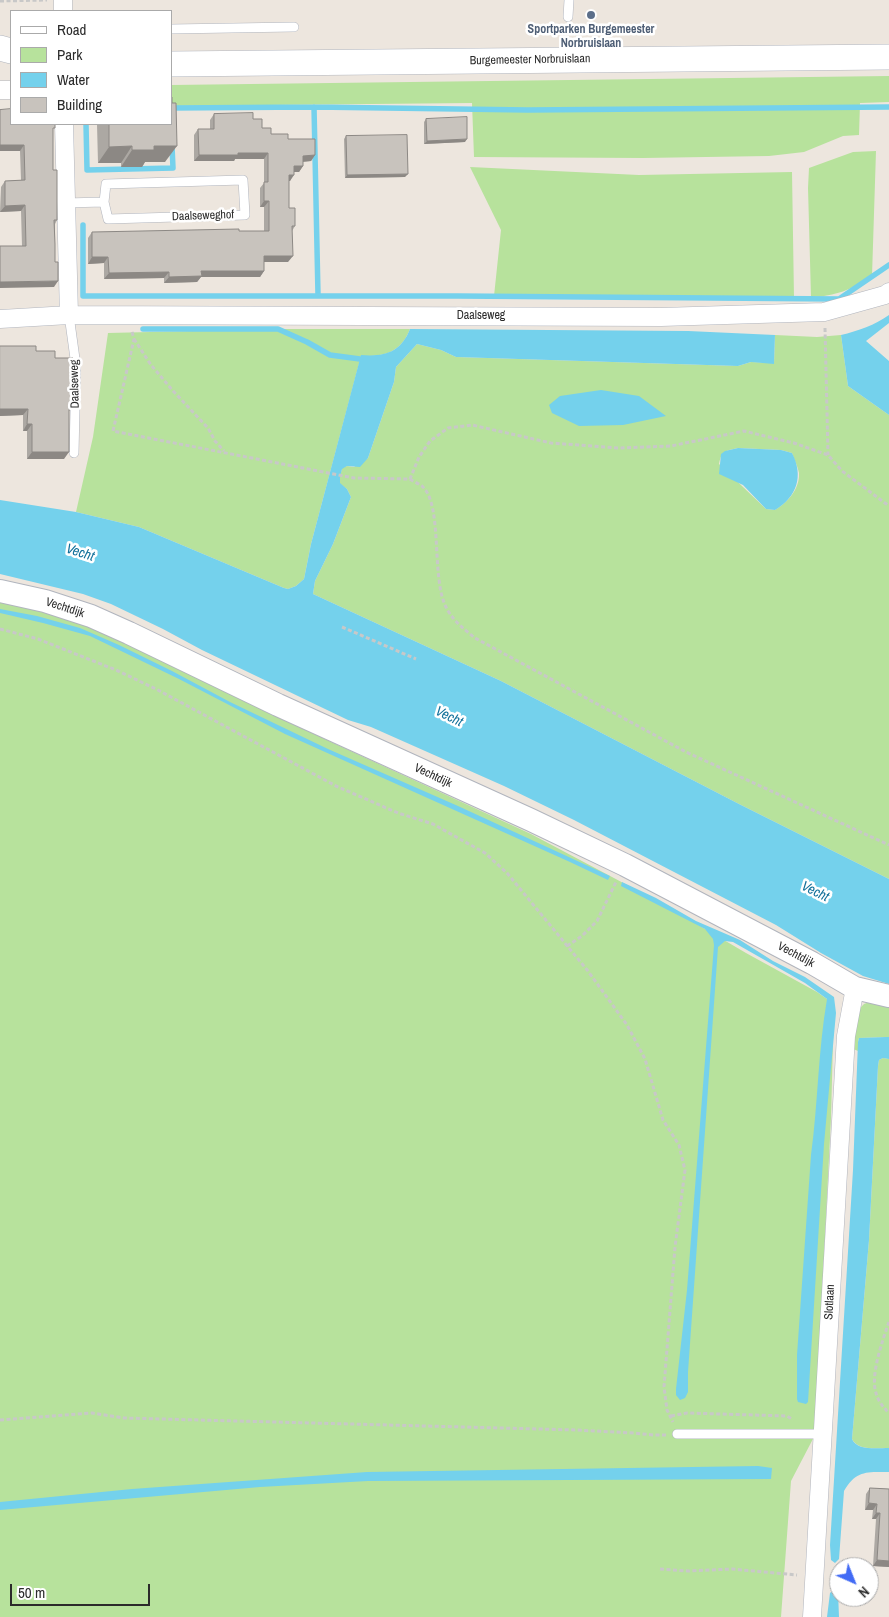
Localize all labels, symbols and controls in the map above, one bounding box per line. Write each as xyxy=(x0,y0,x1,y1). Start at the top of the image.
marker: Sportparken Burgemeester Norbruislaan xyxy=(585,9,597,21)
legend xyxy=(10,10,172,125)
text: Road xyxy=(57,19,86,40)
place label: Sportparken Burgemeester Norbruislaan xyxy=(528,23,654,51)
text: Park xyxy=(57,44,82,65)
street label: Burgemeester Norbruislaan xyxy=(469,52,591,68)
text: Water xyxy=(57,69,89,90)
text: Building xyxy=(57,94,102,115)
street label: Daalseweghof xyxy=(172,208,234,224)
street label: Daalseweg xyxy=(457,309,505,323)
street label: Daalseweg xyxy=(67,360,83,408)
water label: Vecht xyxy=(64,541,96,565)
street label: Vechtdijk xyxy=(44,595,86,621)
water label: Vecht xyxy=(432,703,466,731)
street label: Vechtdijk xyxy=(412,761,454,791)
water label: Vecht xyxy=(798,878,832,906)
street label: Vechtdijk xyxy=(775,939,817,971)
street label: Slotlaan xyxy=(822,1284,838,1320)
north arrow xyxy=(829,1557,879,1607)
scale bar xyxy=(12,1574,152,1606)
text: 50 m xyxy=(18,1582,45,1603)
text: N xyxy=(854,1583,873,1601)

